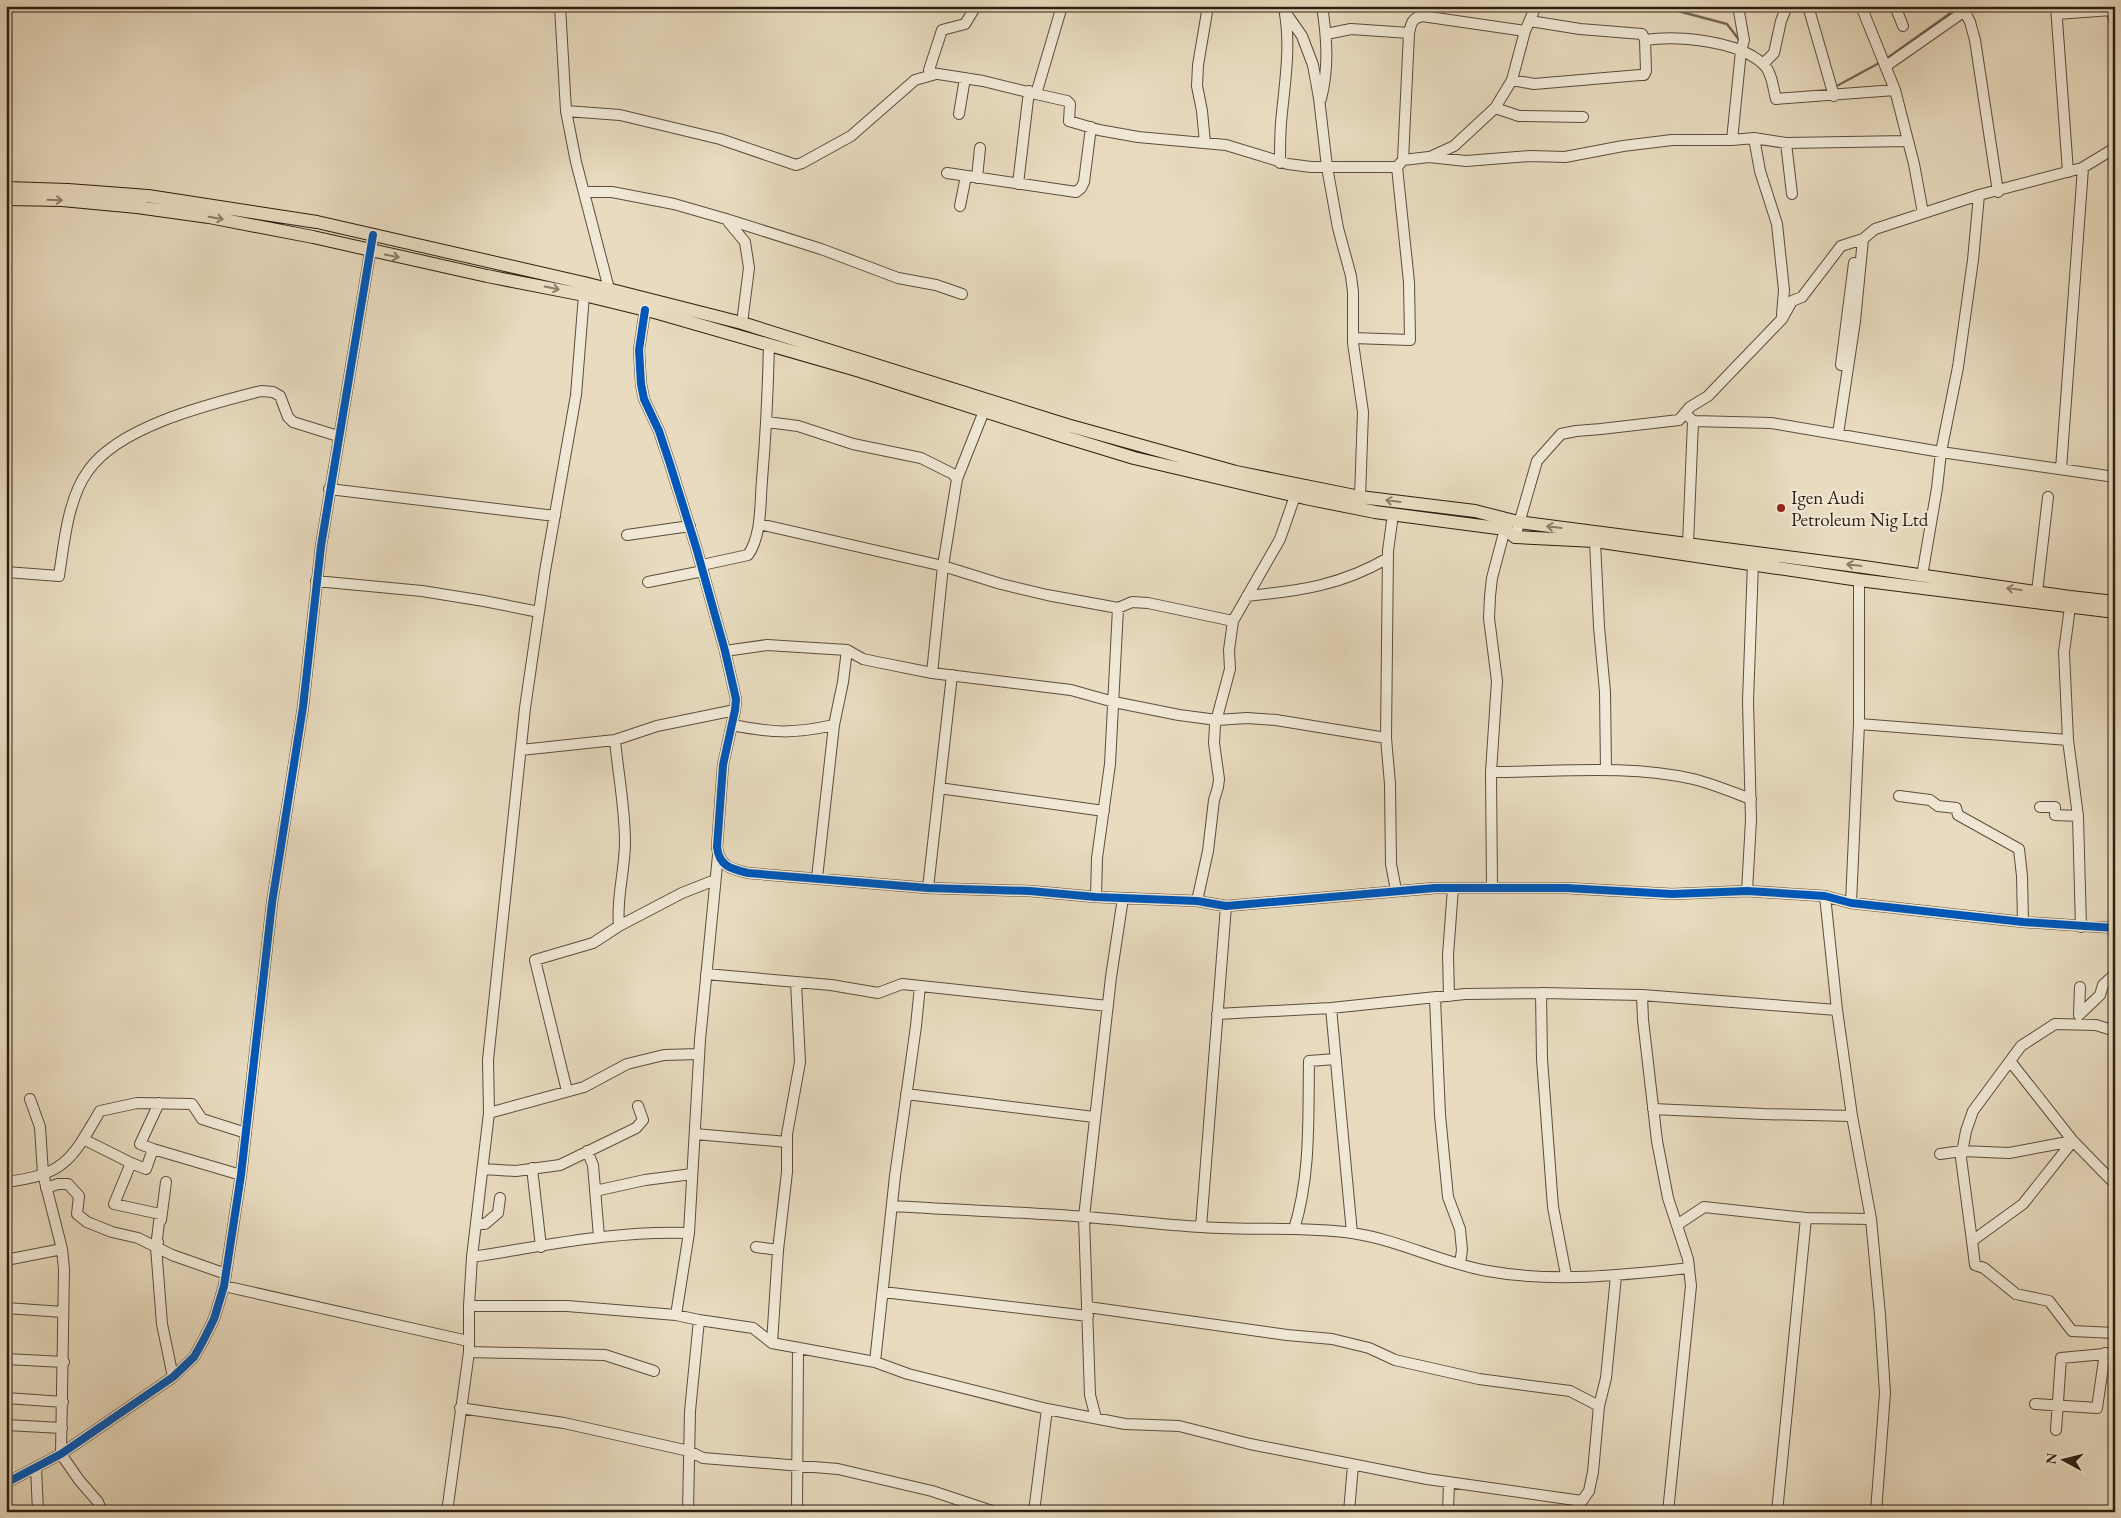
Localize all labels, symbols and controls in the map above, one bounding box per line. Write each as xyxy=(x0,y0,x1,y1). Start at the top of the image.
one-way arrow xyxy=(47,196,63,205)
one-way arrow xyxy=(208,214,224,223)
one-way arrow xyxy=(384,251,400,261)
one-way arrow xyxy=(543,284,559,294)
place label: Igen Audi Petroleum Nig Ltd xyxy=(1791,485,1929,532)
one-way arrow xyxy=(1386,496,1402,506)
marker: Igen Audi Petroleum Nig Ltd xyxy=(1775,502,1787,514)
one-way arrow xyxy=(1546,522,1562,532)
one-way arrow xyxy=(1846,560,1862,570)
one-way arrow xyxy=(2007,584,2023,594)
north arrow xyxy=(2038,1436,2088,1486)
text: N xyxy=(2041,1451,2061,1465)

